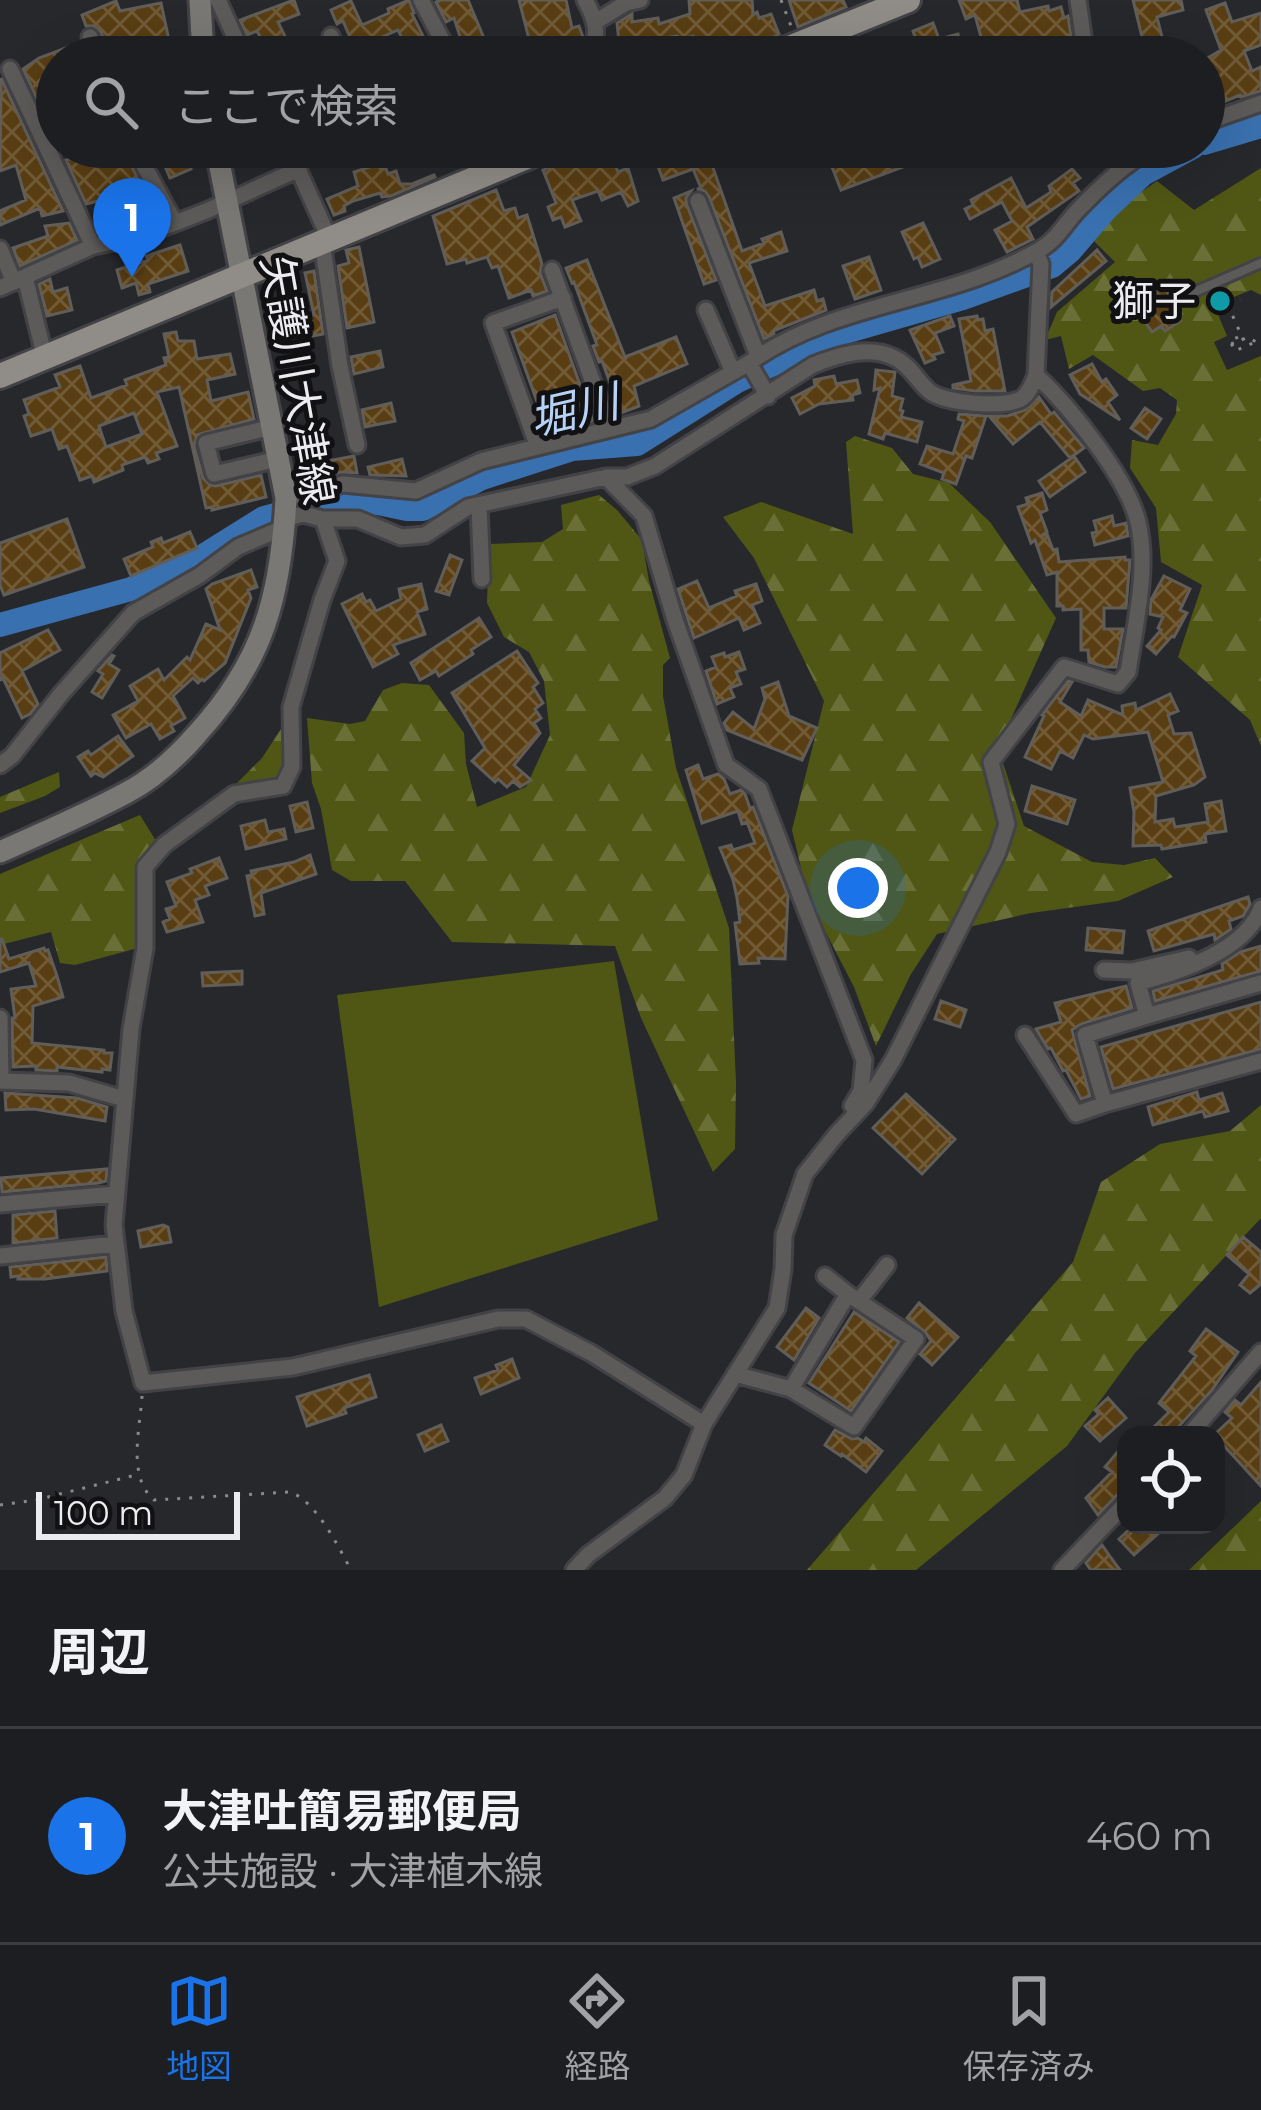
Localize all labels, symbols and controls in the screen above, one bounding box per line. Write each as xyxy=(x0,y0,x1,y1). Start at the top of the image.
search box xyxy=(36,36,1225,168)
icon: search xyxy=(78,69,144,135)
text: ここで検索 xyxy=(174,78,399,133)
pin: 1 xyxy=(93,178,171,277)
street label: 矢護川大津線 xyxy=(251,251,345,509)
place label: 獅子 xyxy=(1112,275,1196,327)
marker: 獅子 xyxy=(1207,288,1233,314)
water label: 堀川 xyxy=(524,372,628,446)
your location xyxy=(828,858,888,918)
map controls xyxy=(1117,1426,1225,1534)
button: locate xyxy=(1117,1426,1225,1534)
scale bar xyxy=(36,1486,240,1539)
text: 100 m xyxy=(54,1493,153,1533)
text: 周辺 xyxy=(48,1621,150,1683)
text: 大津吐簡易郵便局 xyxy=(162,1783,522,1838)
text: 1 xyxy=(79,1812,95,1860)
text: 460 m xyxy=(1086,1812,1213,1860)
text: 公共施設 · 大津植木線 xyxy=(162,1847,543,1895)
tab: 地図 xyxy=(166,1968,232,2088)
tab: 経路 xyxy=(564,1968,630,2088)
tab: 保存済み xyxy=(963,1968,1095,2088)

